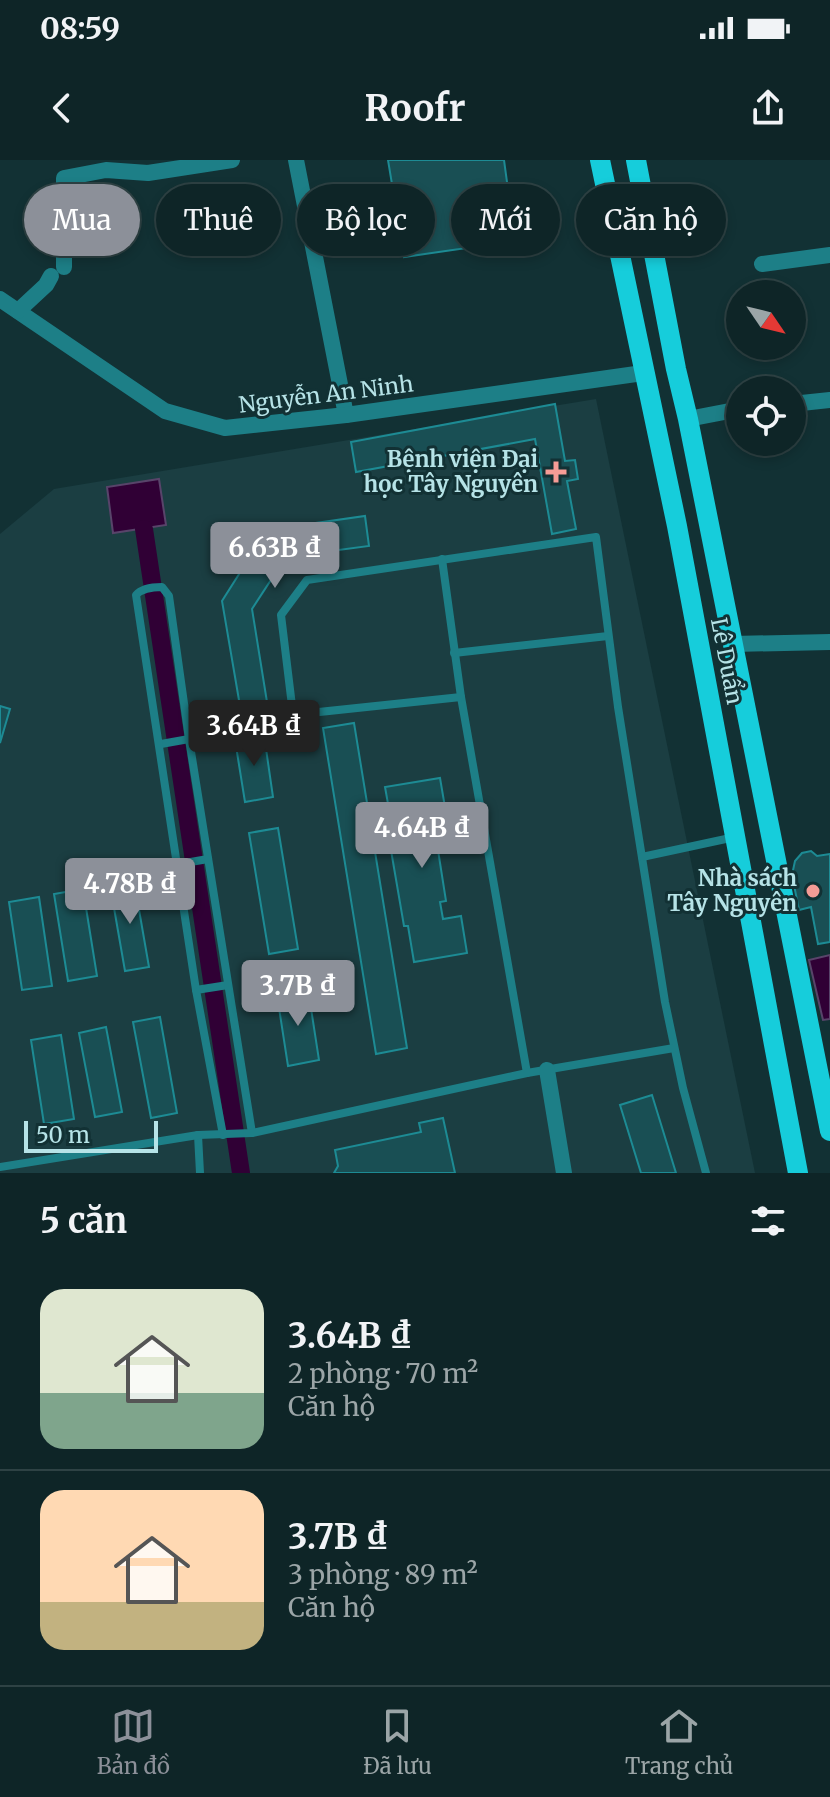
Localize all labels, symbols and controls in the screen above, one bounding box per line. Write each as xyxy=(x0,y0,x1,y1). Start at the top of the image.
text: 08:59 xyxy=(40,9,120,47)
icon: back xyxy=(40,86,84,130)
text: Roofr xyxy=(365,86,465,131)
icon: share xyxy=(746,86,790,130)
chip: Mua xyxy=(24,184,140,256)
chip: Thuê xyxy=(156,184,281,256)
chip: Bộ lọc xyxy=(297,184,435,256)
chip: Mới xyxy=(451,184,560,256)
chip: Căn hộ xyxy=(576,184,726,256)
north arrow xyxy=(726,280,806,360)
map controls xyxy=(726,280,806,456)
street label: Nguyễn An Ninh xyxy=(237,368,415,419)
button: locate xyxy=(726,376,806,456)
place label: Bệnh viện Đại học Tây Nguyên xyxy=(363,445,538,498)
marker: Bệnh viện Đại học Tây Nguyên xyxy=(545,461,567,483)
pin: 6.63B ₫ xyxy=(201,522,349,590)
text: 6.63B ₫ xyxy=(228,531,322,564)
street label: Lê Duẩn xyxy=(705,615,750,707)
pin: 3.64B ₫ xyxy=(180,700,328,768)
text: 3.64B ₫ xyxy=(207,709,301,742)
pin: 4.64B ₫ xyxy=(348,802,496,870)
text: 4.64B ₫ xyxy=(373,811,471,844)
pin: 4.78B ₫ xyxy=(56,858,204,926)
place label: Nhà sách Tây Nguyên xyxy=(667,864,797,917)
text: 4.78B ₫ xyxy=(83,867,177,900)
marker: Nhà sách Tây Nguyên xyxy=(804,882,822,900)
pin: 3.7B ₫ xyxy=(233,960,363,1028)
text: 3.7B ₫ xyxy=(260,969,336,1002)
scale bar xyxy=(24,1117,158,1153)
text: 50 m xyxy=(36,1121,90,1149)
icon: filters xyxy=(746,1199,790,1243)
text: 5 căn xyxy=(40,1200,127,1242)
text: 3.64B ₫ xyxy=(288,1315,412,1357)
icon: home xyxy=(104,1321,200,1417)
text: 2 phòng · 70 m² xyxy=(288,1357,478,1390)
text: Căn hộ xyxy=(288,1390,375,1423)
text: 3.7B ₫ xyxy=(288,1516,389,1558)
icon: home xyxy=(104,1522,200,1618)
text: 3 phòng · 89 m² xyxy=(288,1558,478,1591)
text: Căn hộ xyxy=(288,1591,375,1624)
tab: Bản đồ xyxy=(97,1704,170,1780)
tab: Đã lưu xyxy=(363,1704,432,1780)
tab: Trang chủ xyxy=(625,1704,733,1780)

